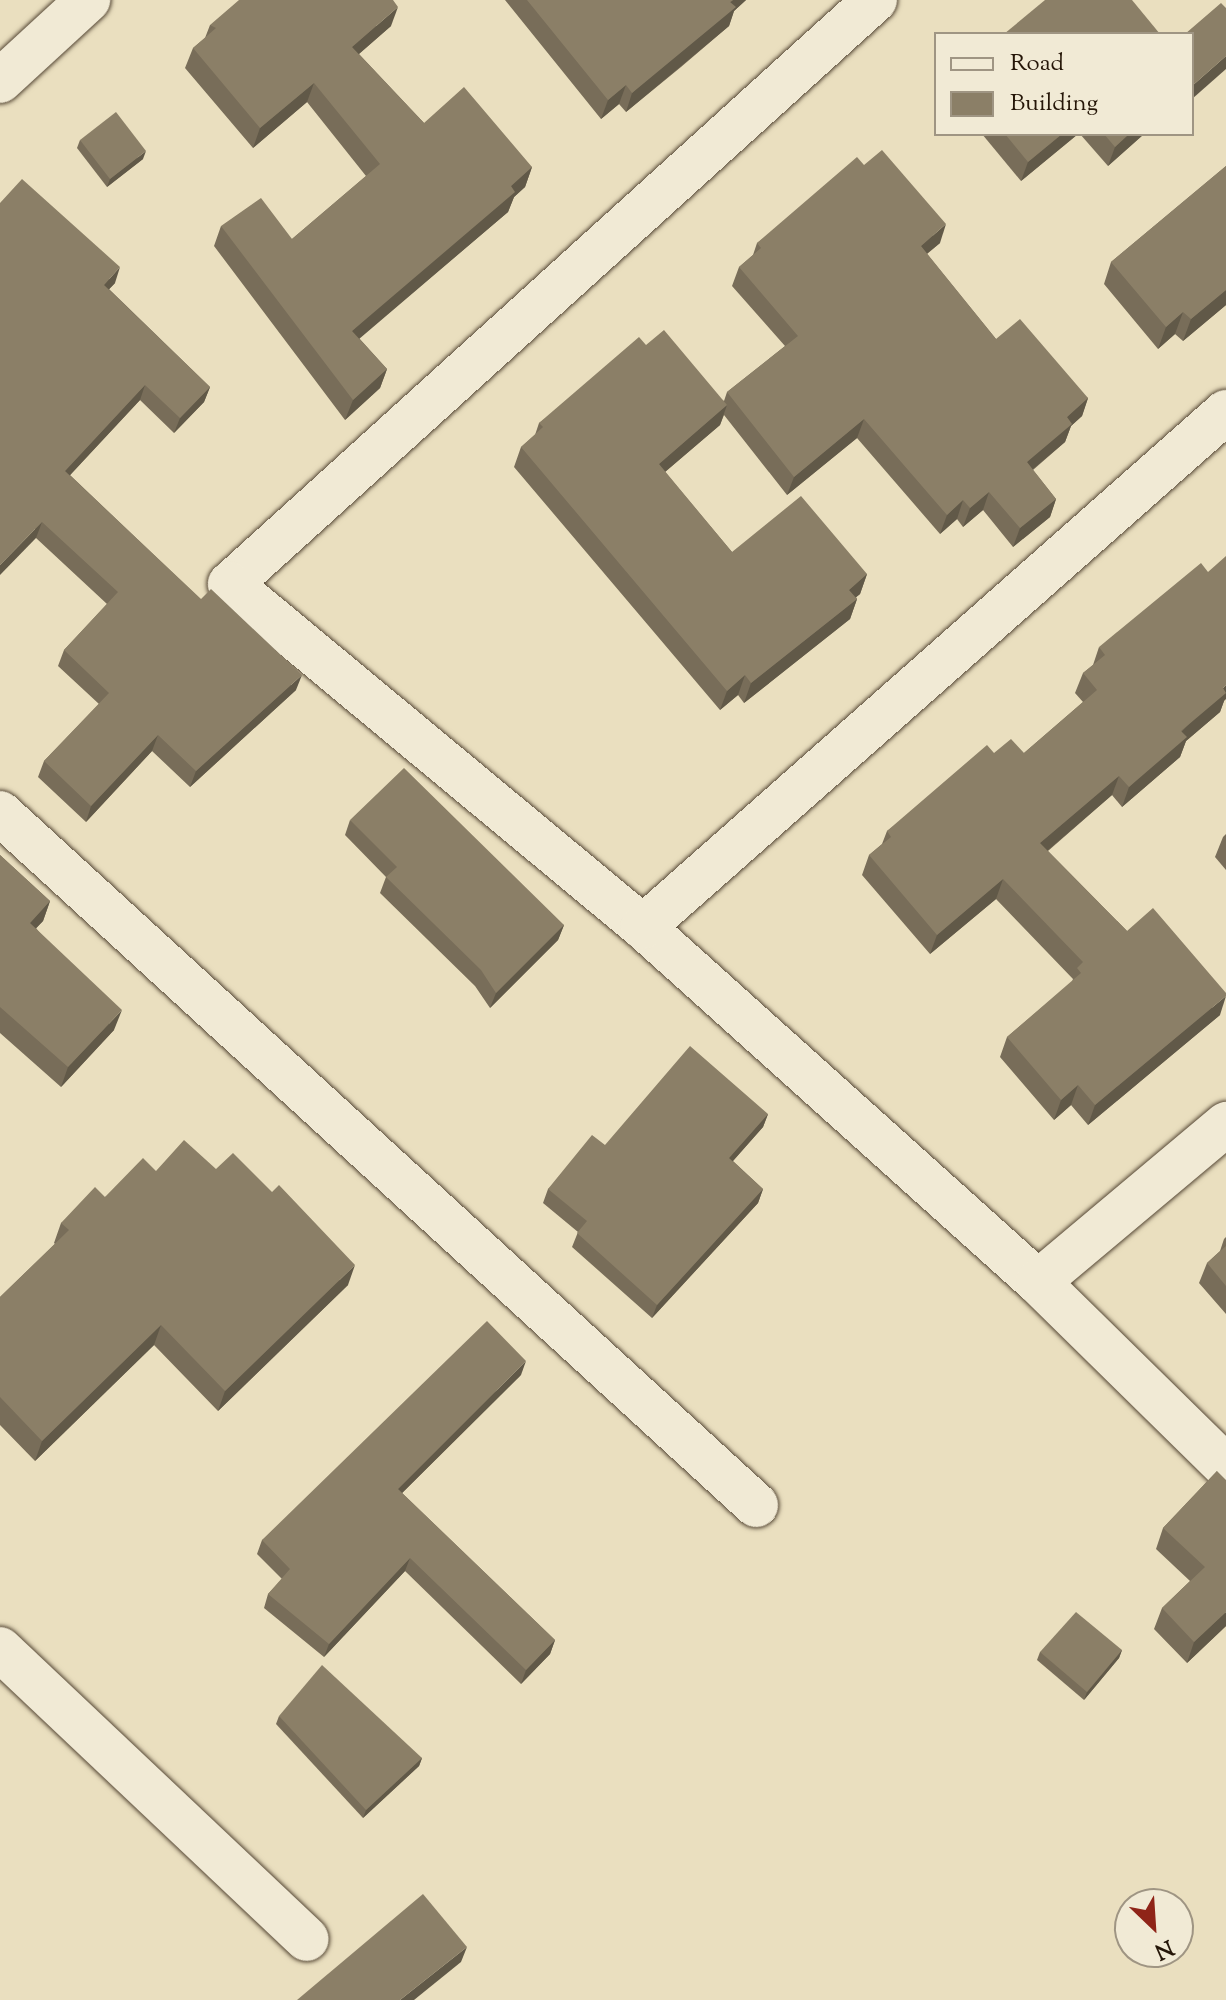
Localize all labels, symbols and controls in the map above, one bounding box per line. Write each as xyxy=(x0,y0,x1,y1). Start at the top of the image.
legend xyxy=(934,32,1194,136)
text: Road xyxy=(1010,47,1064,81)
text: Building xyxy=(1010,87,1098,121)
north arrow xyxy=(1114,1888,1194,1968)
text: N xyxy=(1149,1930,1178,1966)

